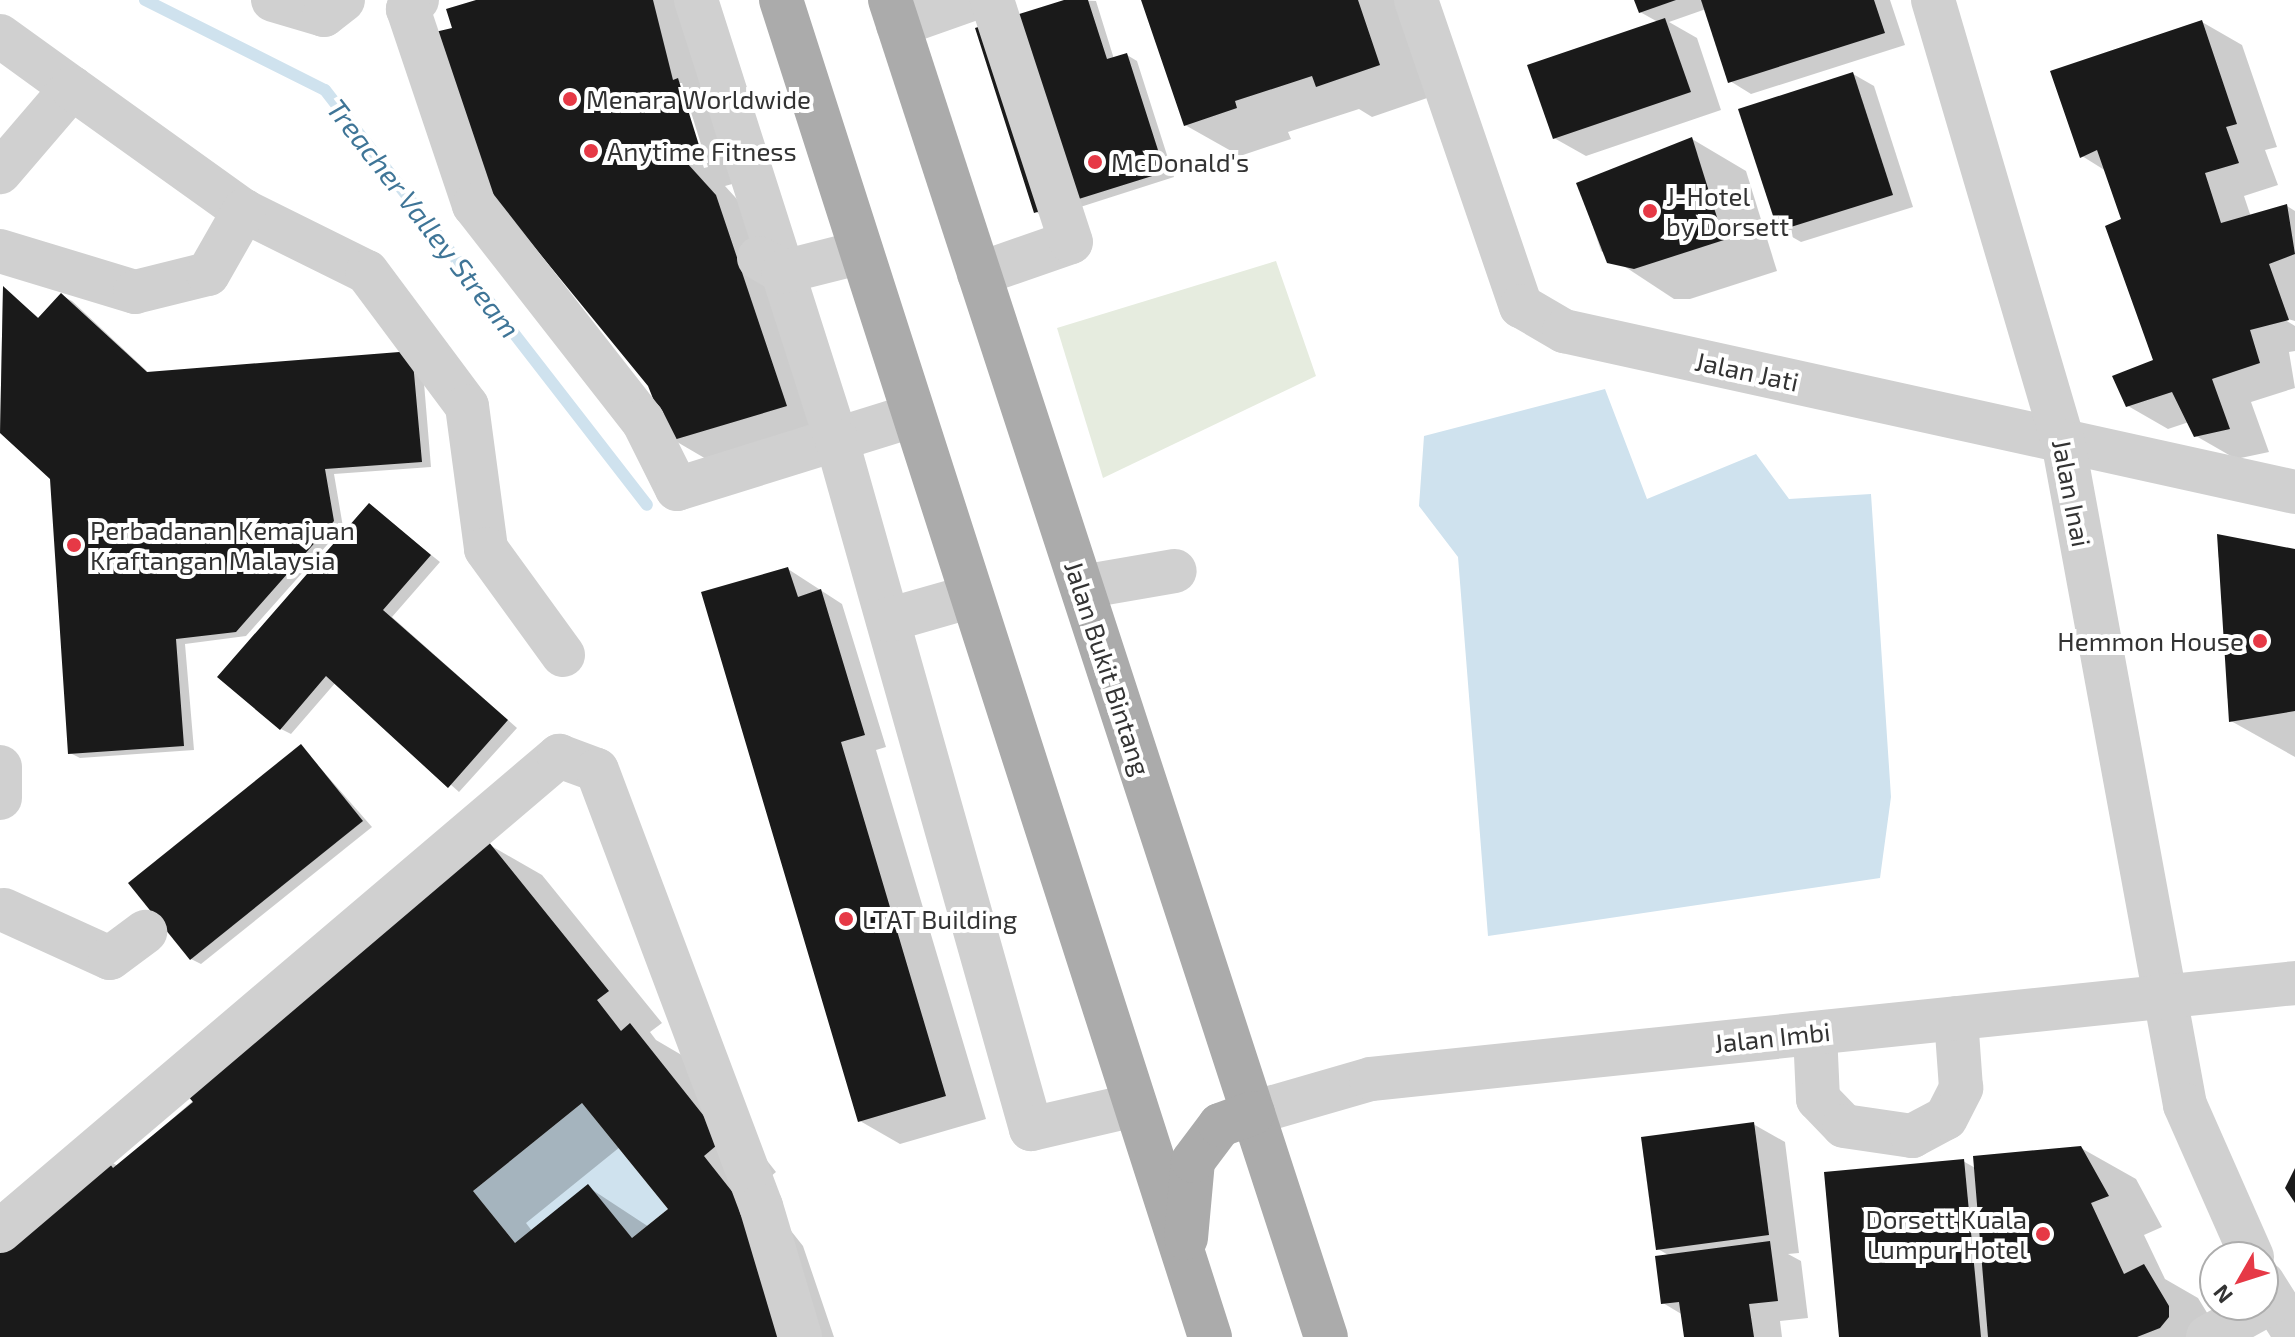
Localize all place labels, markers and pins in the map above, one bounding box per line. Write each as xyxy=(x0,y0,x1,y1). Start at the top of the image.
place label: Menara Worldwide xyxy=(586,83,811,115)
marker: Menara Worldwide xyxy=(561,90,579,108)
place label: Anytime Fitness xyxy=(607,135,797,167)
marker: Anytime Fitness xyxy=(582,142,600,160)
place label: McDonald's xyxy=(1111,146,1249,178)
marker: McDonald's xyxy=(1086,153,1104,171)
place label: J-Hotel by Dorsett xyxy=(1666,180,1790,242)
marker: J-Hotel by Dorsett xyxy=(1641,202,1659,220)
place label: Perbadanan Kemajuan Kraftangan Malaysia xyxy=(90,514,355,576)
marker: Perbadanan Kemajuan Kraftangan Malaysia xyxy=(65,536,83,554)
place label: Hemmon House xyxy=(2057,625,2244,657)
marker: Hemmon House xyxy=(2251,632,2269,650)
place label: LTAT Building xyxy=(862,903,1018,935)
marker: LTAT Building xyxy=(837,910,855,928)
place label: Dorsett Kuala Lumpur Hotel xyxy=(1865,1203,2027,1264)
marker: Dorsett Kuala Lumpur Hotel xyxy=(2034,1225,2052,1243)

